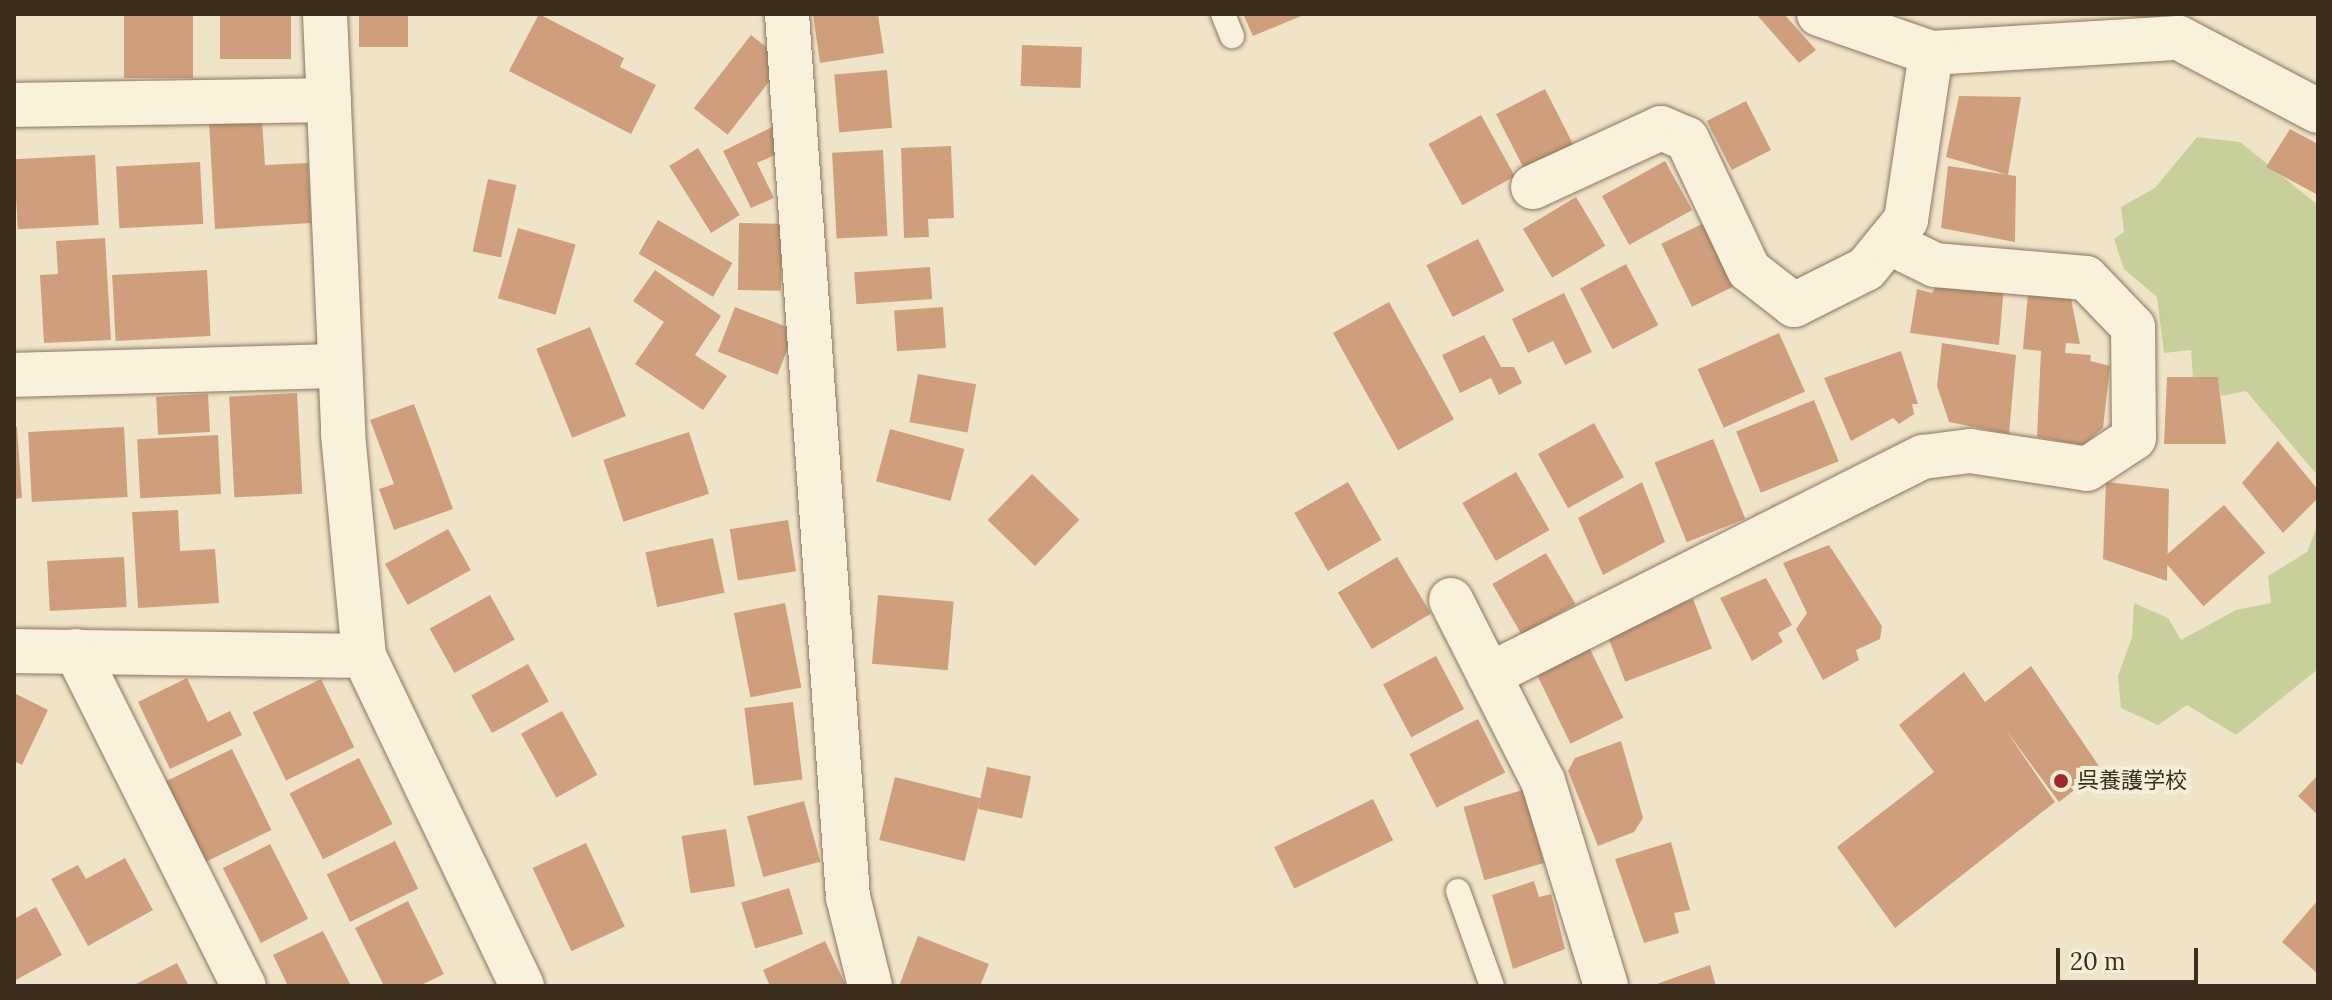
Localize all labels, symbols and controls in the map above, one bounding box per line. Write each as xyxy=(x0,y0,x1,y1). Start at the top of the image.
place label: 呉養護学校 xyxy=(2077,768,2187,794)
marker: 呉養護学校 xyxy=(2052,772,2070,790)
scale bar xyxy=(2060,932,2202,982)
text: 20 m xyxy=(2070,946,2126,977)

